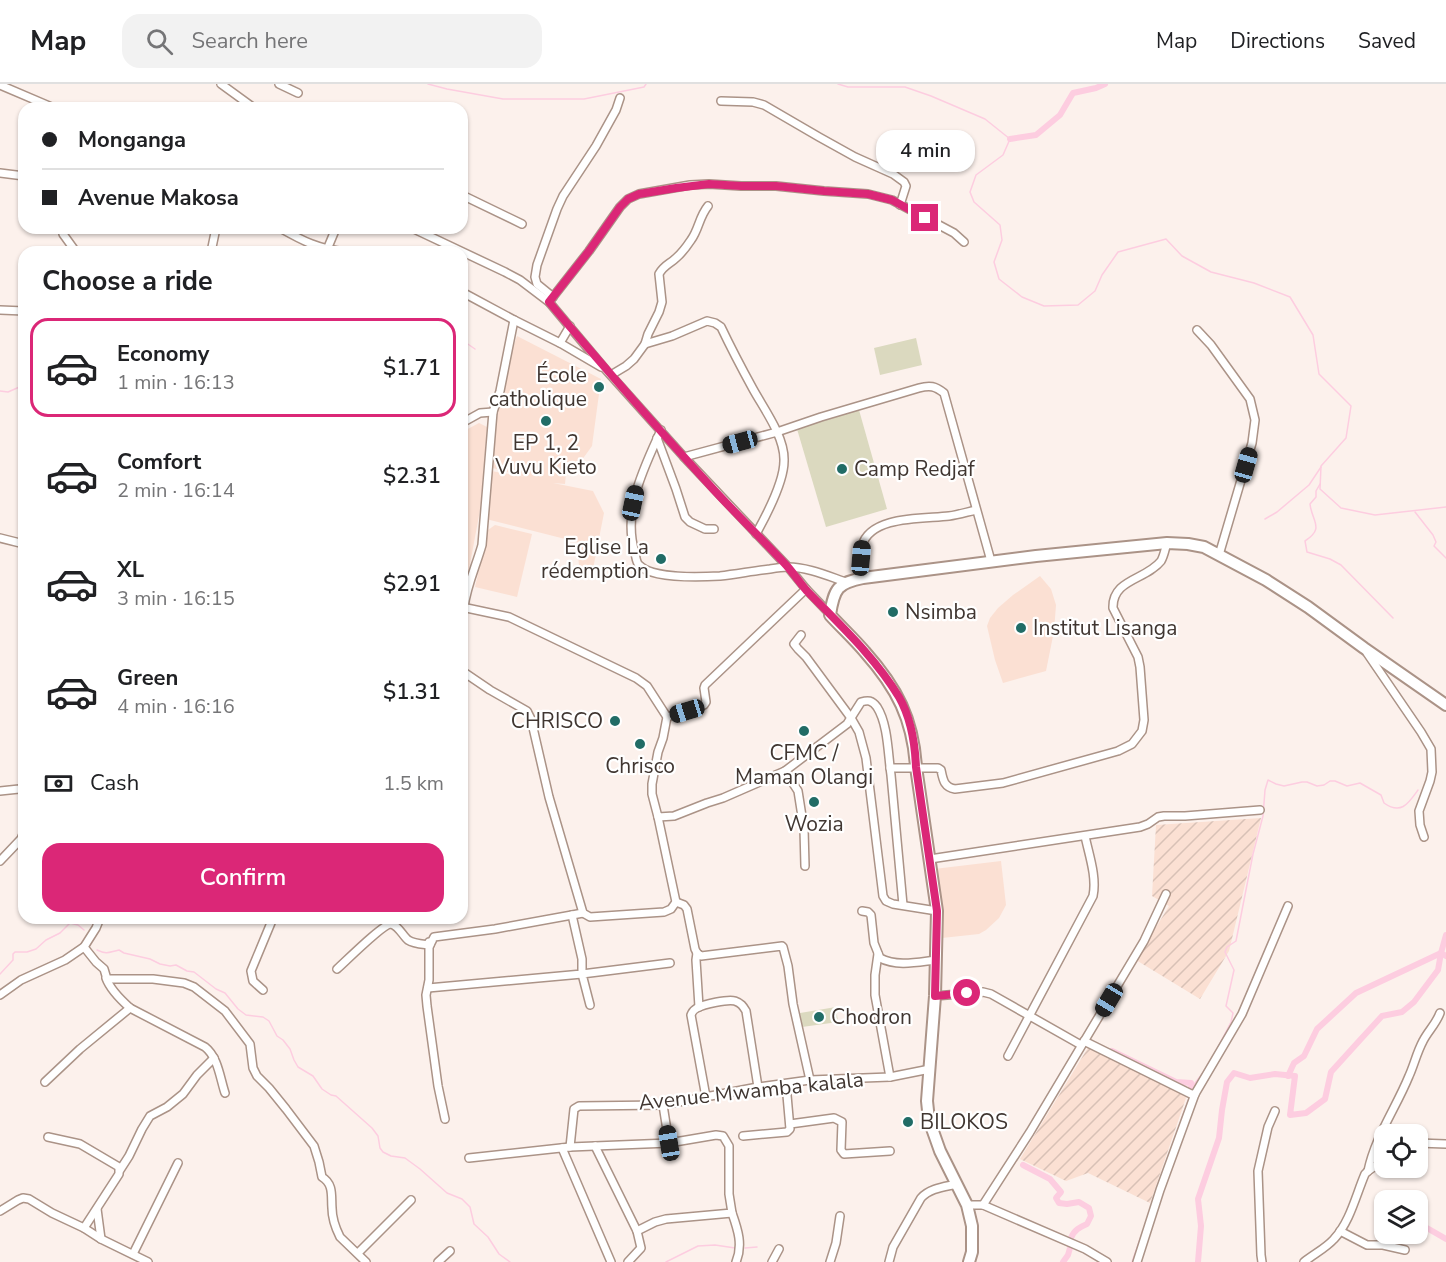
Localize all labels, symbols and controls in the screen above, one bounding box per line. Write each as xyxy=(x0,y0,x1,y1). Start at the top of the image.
search box xyxy=(122,14,542,68)
text: Map xyxy=(30,22,86,60)
icon: search xyxy=(143,25,176,58)
text: Search here xyxy=(191,26,308,56)
text: Map xyxy=(1156,27,1197,55)
text: Directions xyxy=(1230,27,1325,55)
text: Saved xyxy=(1358,27,1416,55)
text: Monganga xyxy=(78,125,186,155)
callout: 4 min xyxy=(876,131,974,173)
text: 4 min xyxy=(900,137,951,164)
text: Avenue Makosa xyxy=(78,183,239,213)
route end xyxy=(911,204,938,231)
text: Choose a ride xyxy=(42,263,213,300)
text: Economy xyxy=(117,339,209,369)
icon: car xyxy=(45,341,99,395)
text: $1.71 xyxy=(383,353,441,383)
place label: École catholique xyxy=(489,361,587,413)
text: 1 min · 16:13 xyxy=(117,369,235,396)
marker: École catholique xyxy=(592,380,606,394)
marker: EP 1, 2 Vuvu Kieto xyxy=(539,414,553,428)
place label: EP 1, 2 Vuvu Kieto xyxy=(494,429,597,481)
car xyxy=(720,429,760,455)
car xyxy=(1232,445,1260,485)
text: Comfort xyxy=(117,447,201,477)
icon: car xyxy=(45,449,99,503)
place label: Camp Redjaf xyxy=(854,455,976,483)
text: $2.31 xyxy=(383,461,441,491)
marker: Camp Redjaf xyxy=(835,462,849,476)
text: 2 min · 16:14 xyxy=(117,477,235,504)
car xyxy=(620,484,646,522)
place label: Eglise La rédemption xyxy=(541,533,649,585)
car xyxy=(850,539,872,577)
marker: Eglise La rédemption xyxy=(654,552,668,566)
text: XL xyxy=(117,555,144,585)
icon: car xyxy=(45,557,99,611)
text: $2.91 xyxy=(383,569,441,599)
text: 3 min · 16:15 xyxy=(117,585,235,612)
place label: Nsimba xyxy=(905,598,977,626)
marker: Nsimba xyxy=(886,605,900,619)
place label: Institut Lisanga xyxy=(1033,614,1177,642)
marker: Institut Lisanga xyxy=(1014,621,1028,635)
text: Green xyxy=(117,663,178,693)
icon: car xyxy=(45,665,99,719)
text: $1.31 xyxy=(383,677,441,707)
text: 4 min · 16:16 xyxy=(117,693,235,720)
car xyxy=(667,697,707,725)
place label: CHRISCO xyxy=(511,707,603,735)
marker: CHRISCO xyxy=(608,714,622,728)
marker: CFMC / Maman Olangi xyxy=(797,724,811,738)
marker: Chrisco xyxy=(633,737,647,751)
place label: CFMC / Maman Olangi xyxy=(735,739,873,791)
place label: Chrisco xyxy=(605,752,675,780)
icon: cash xyxy=(42,767,75,800)
text: Cash xyxy=(90,768,139,798)
text: 1.5 km xyxy=(383,770,444,797)
marker: Wozia xyxy=(807,795,821,809)
place label: Wozia xyxy=(784,810,844,838)
button: Confirm xyxy=(42,843,444,912)
route start xyxy=(953,979,980,1006)
car xyxy=(1092,980,1126,1020)
place label: Chodron xyxy=(831,1003,912,1031)
marker: Chodron xyxy=(812,1010,826,1024)
street label: Avenue Mwamba kalala xyxy=(637,1065,865,1117)
place label: BILOKOS xyxy=(920,1108,1008,1136)
marker: BILOKOS xyxy=(901,1115,915,1129)
car xyxy=(657,1124,681,1162)
map controls xyxy=(1374,1124,1428,1244)
button: locate xyxy=(1374,1124,1428,1178)
button: layers xyxy=(1374,1190,1428,1244)

